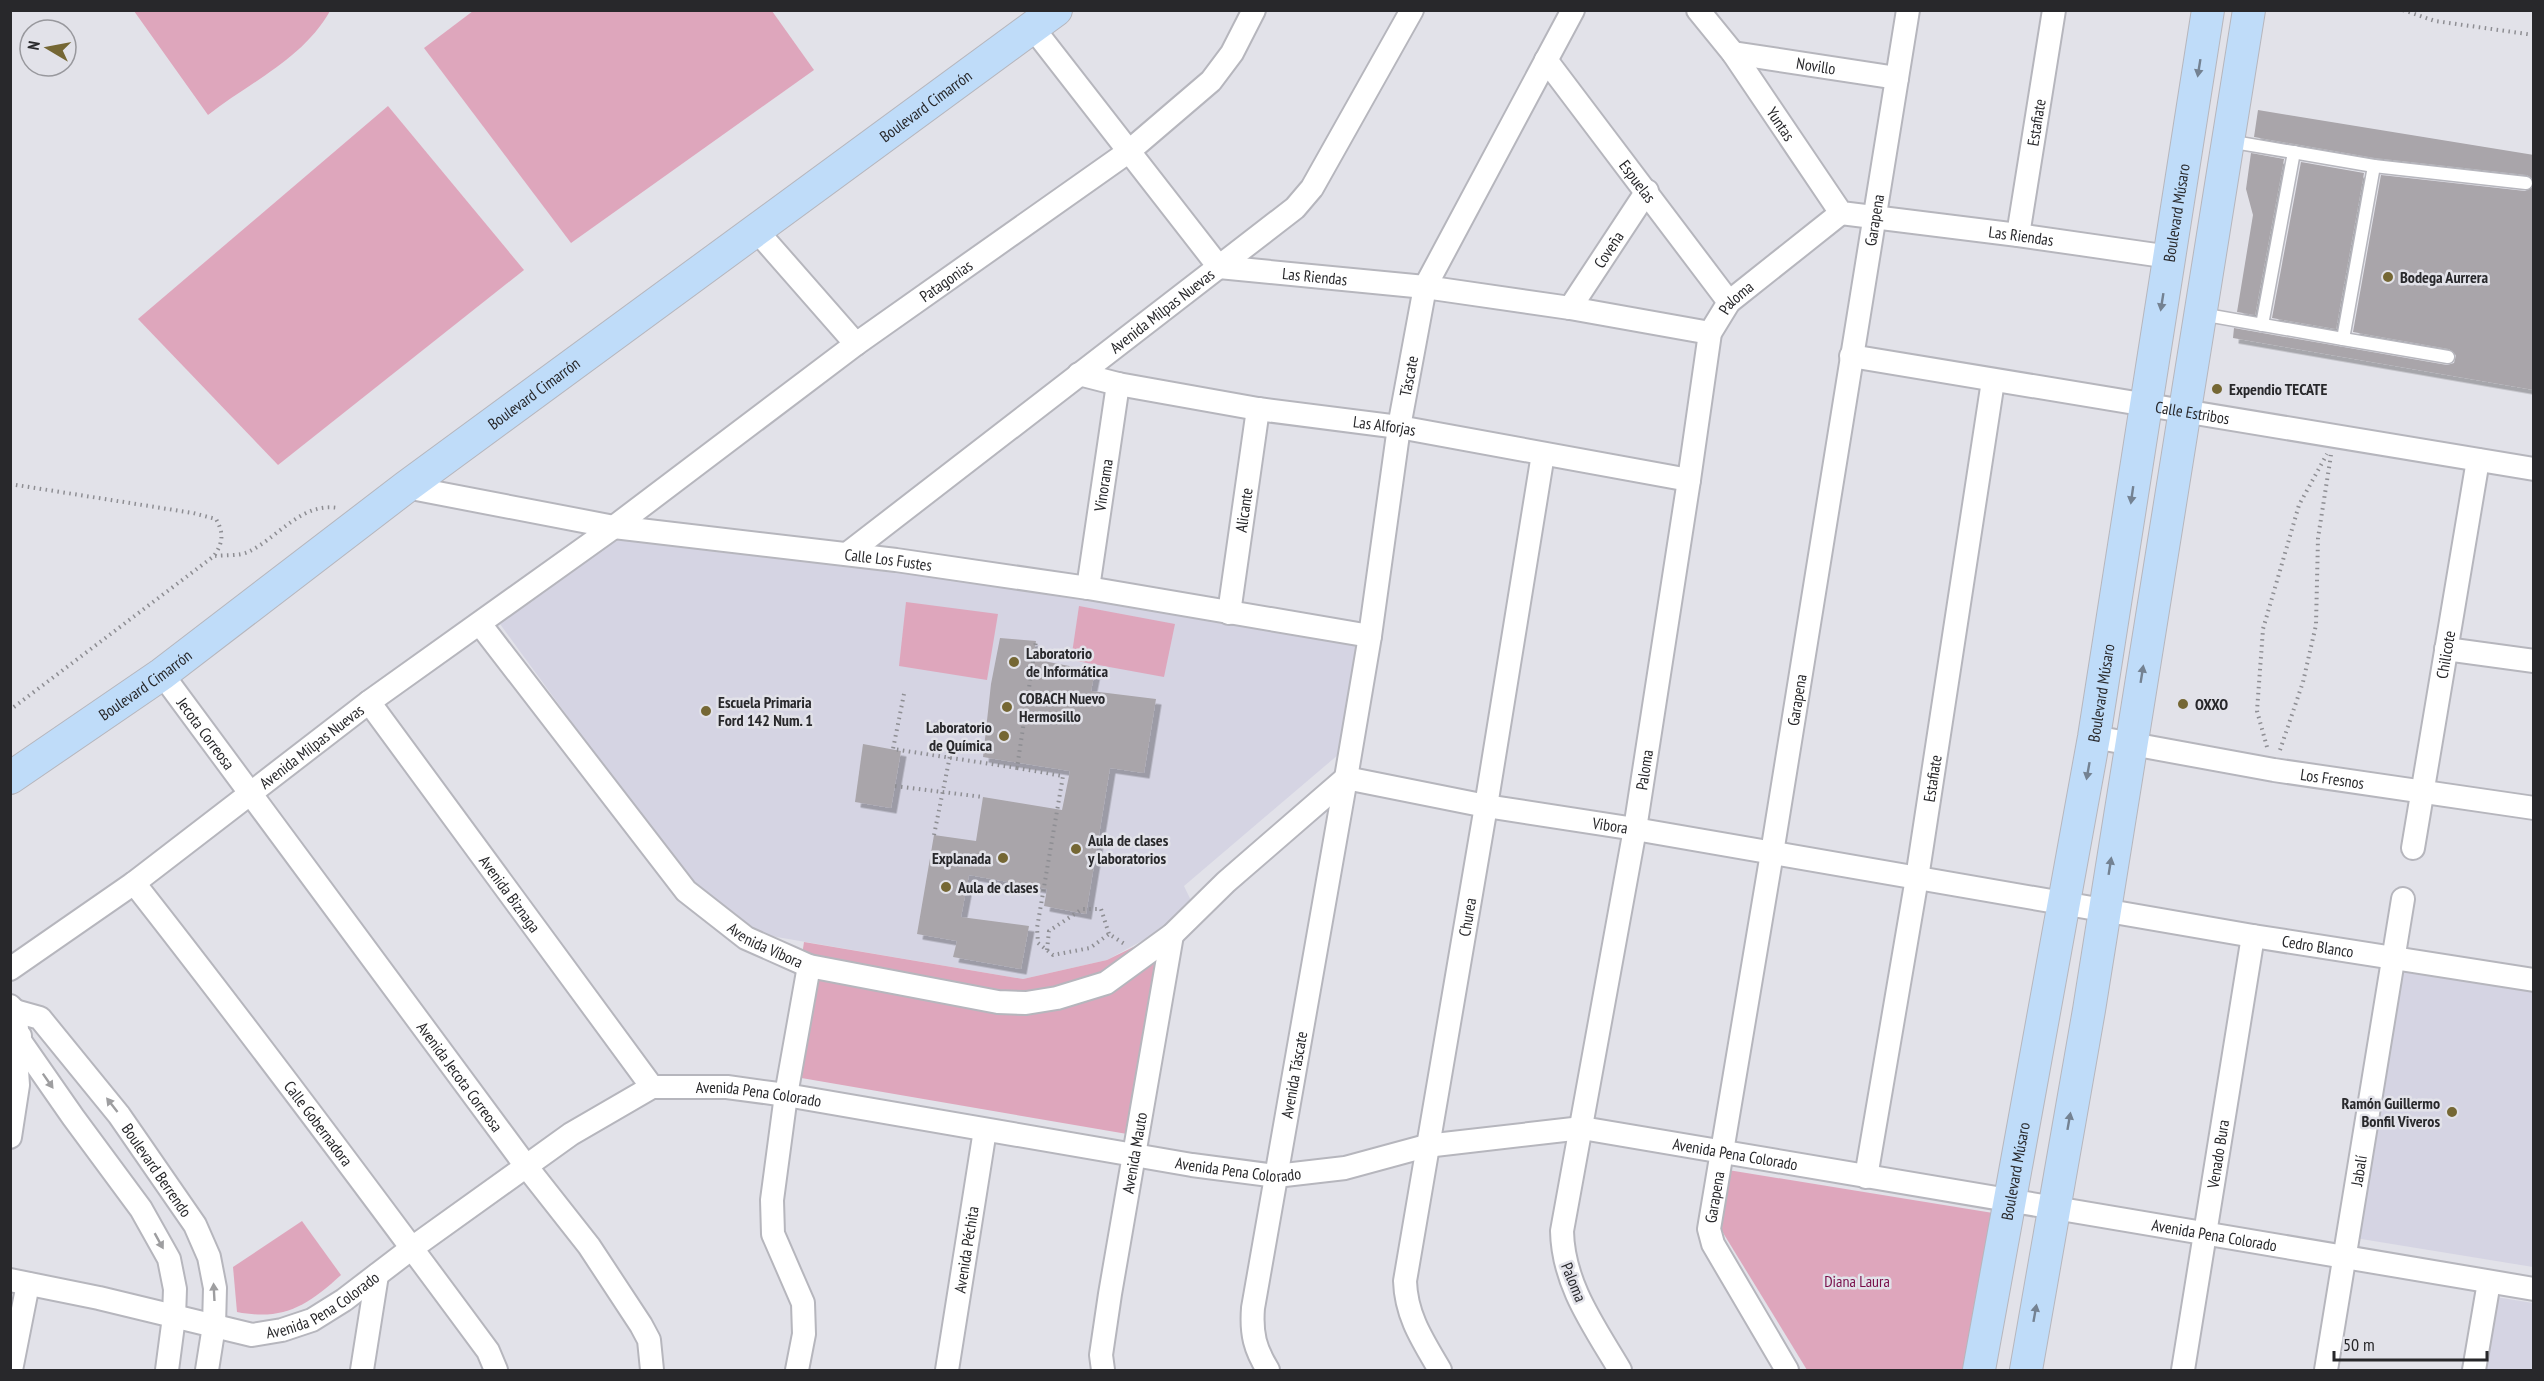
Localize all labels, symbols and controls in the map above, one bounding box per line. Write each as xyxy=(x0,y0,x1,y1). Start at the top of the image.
north arrow xyxy=(18,18,78,78)
text: N xyxy=(23,39,44,51)
street label: Novillo xyxy=(1795,53,1837,79)
one-way arrow xyxy=(2195,59,2204,78)
street label: Boulevard Cimarrón xyxy=(876,65,975,146)
street label: Estafiate xyxy=(2022,97,2050,147)
street label: Yuntas xyxy=(1762,103,1799,145)
street label: Espuelas xyxy=(1615,156,1660,207)
street label: Boulevard Músaro xyxy=(2159,162,2194,263)
street label: Garapena xyxy=(1860,193,1888,247)
street label: Las Riendas xyxy=(1988,221,2055,250)
street label: Coveña xyxy=(1589,227,1628,272)
street label: Patagonias xyxy=(915,255,976,306)
street label: Las Riendas xyxy=(1281,263,1348,289)
street label: Avenida Milpas Nuevas xyxy=(1106,264,1218,357)
place label: Bodega Aurrera xyxy=(2400,267,2488,287)
marker: Bodega Aurrera xyxy=(2381,270,2395,284)
street label: Paloma xyxy=(1714,277,1757,318)
one-way arrow xyxy=(2158,293,2167,312)
street label: Boulevard Cimarrón xyxy=(484,353,584,434)
street label: Táscate xyxy=(1395,354,1422,398)
place label: Expendio TECATE xyxy=(2229,379,2327,399)
marker: Expendio TECATE xyxy=(2210,382,2224,396)
street label: Calle Estribos xyxy=(2154,396,2231,428)
street label: Las Alforjas xyxy=(1352,411,1417,440)
street label: Vinorama xyxy=(1089,458,1117,514)
street label: Alicante xyxy=(1231,486,1257,534)
one-way arrow xyxy=(2127,486,2136,505)
street label: Calle Los Fustes xyxy=(843,544,933,575)
street label: Chilicote xyxy=(2432,629,2459,680)
street label: Boulevard Músaro xyxy=(2083,642,2118,744)
place label: Laboratorio de Informática xyxy=(1026,643,1108,681)
street label: Boulevard Cimarrón xyxy=(95,645,195,724)
marker: Laboratorio de Informática xyxy=(1007,655,1021,669)
one-way arrow xyxy=(2138,664,2147,683)
street label: Garapena xyxy=(1783,673,1811,727)
place label: COBACH Nuevo Hermosillo xyxy=(1019,688,1105,726)
place label: Escuela Primaria Ford 142 Num. 1 xyxy=(718,692,813,730)
street label: Jecota Correosa xyxy=(172,693,239,774)
place label: OXXO xyxy=(2195,694,2228,714)
marker: OXXO xyxy=(2176,697,2190,711)
street label: Avenida Milpas Nuevas xyxy=(255,700,368,793)
marker: COBACH Nuevo Hermosillo xyxy=(1000,700,1014,714)
marker: Escuela Primaria Ford 142 Num. 1 xyxy=(699,704,713,718)
place label: Laboratorio de Química xyxy=(926,717,992,755)
marker: Laboratorio de Química xyxy=(997,729,1011,743)
street label: Paloma xyxy=(1631,748,1657,791)
street label: Estafiate xyxy=(1919,754,1946,803)
one-way arrow xyxy=(2083,761,2092,780)
street label: Los Fresnos xyxy=(2299,764,2366,793)
street label: Vibora xyxy=(1590,812,1629,838)
place label: Aula de clases y laboratorios xyxy=(1087,830,1169,868)
marker: Aula de clases y laboratorios xyxy=(1069,842,1083,856)
place label: Explanada xyxy=(932,848,991,868)
street label: Avenida Biznaga xyxy=(475,851,545,936)
marker: Explanada xyxy=(996,851,1010,865)
one-way arrow xyxy=(2106,856,2115,875)
place label: Aula de clases xyxy=(957,877,1039,897)
marker: Aula de clases xyxy=(939,880,953,894)
street label: Churea xyxy=(1454,896,1480,938)
street label: Avenida Víbora xyxy=(724,918,806,972)
street label: Cedro Blanco xyxy=(2281,931,2355,962)
street label: Avenida Jecota Correosa xyxy=(413,1018,507,1136)
street label: Avenida Táscate xyxy=(1277,1030,1311,1120)
one-way arrow xyxy=(42,1073,53,1089)
street label: Calle Gobernadora xyxy=(280,1077,357,1170)
street label: Avenida Pena Colorado xyxy=(696,1077,823,1111)
place label: Ramón Guillermo Bonfil Viveros xyxy=(2342,1093,2440,1131)
one-way arrow xyxy=(105,1097,118,1113)
marker: Ramón Guillermo Bonfil Viveros xyxy=(2445,1105,2459,1119)
street label: Avenida Mauto xyxy=(1118,1111,1151,1195)
one-way arrow xyxy=(2064,1111,2073,1130)
street label: Venado Bura xyxy=(2202,1118,2233,1191)
street label: Boulevard Berrendo xyxy=(118,1119,196,1221)
street label: Boulevard Músaro xyxy=(1996,1121,2034,1222)
street label: Avenida Pena Colorado xyxy=(1671,1134,1799,1174)
street label: Avenida Pena Colorado xyxy=(1174,1152,1302,1186)
street label: Jabalí xyxy=(2346,1153,2371,1188)
street label: Garapena xyxy=(1700,1170,1729,1224)
street label: Avenida Péchita xyxy=(949,1205,983,1294)
street label: Avenida Pena Colorado xyxy=(2150,1215,2279,1255)
one-way arrow xyxy=(153,1233,164,1249)
street label: Paloma xyxy=(1557,1259,1591,1305)
street label: Avenida Pena Colorado xyxy=(265,1267,383,1342)
park label: Diana Laura xyxy=(1824,1271,1890,1291)
one-way arrow xyxy=(209,1282,219,1301)
one-way arrow xyxy=(2031,1303,2040,1322)
scale bar xyxy=(2334,1324,2487,1362)
text: 50 m xyxy=(2343,1333,2375,1356)

